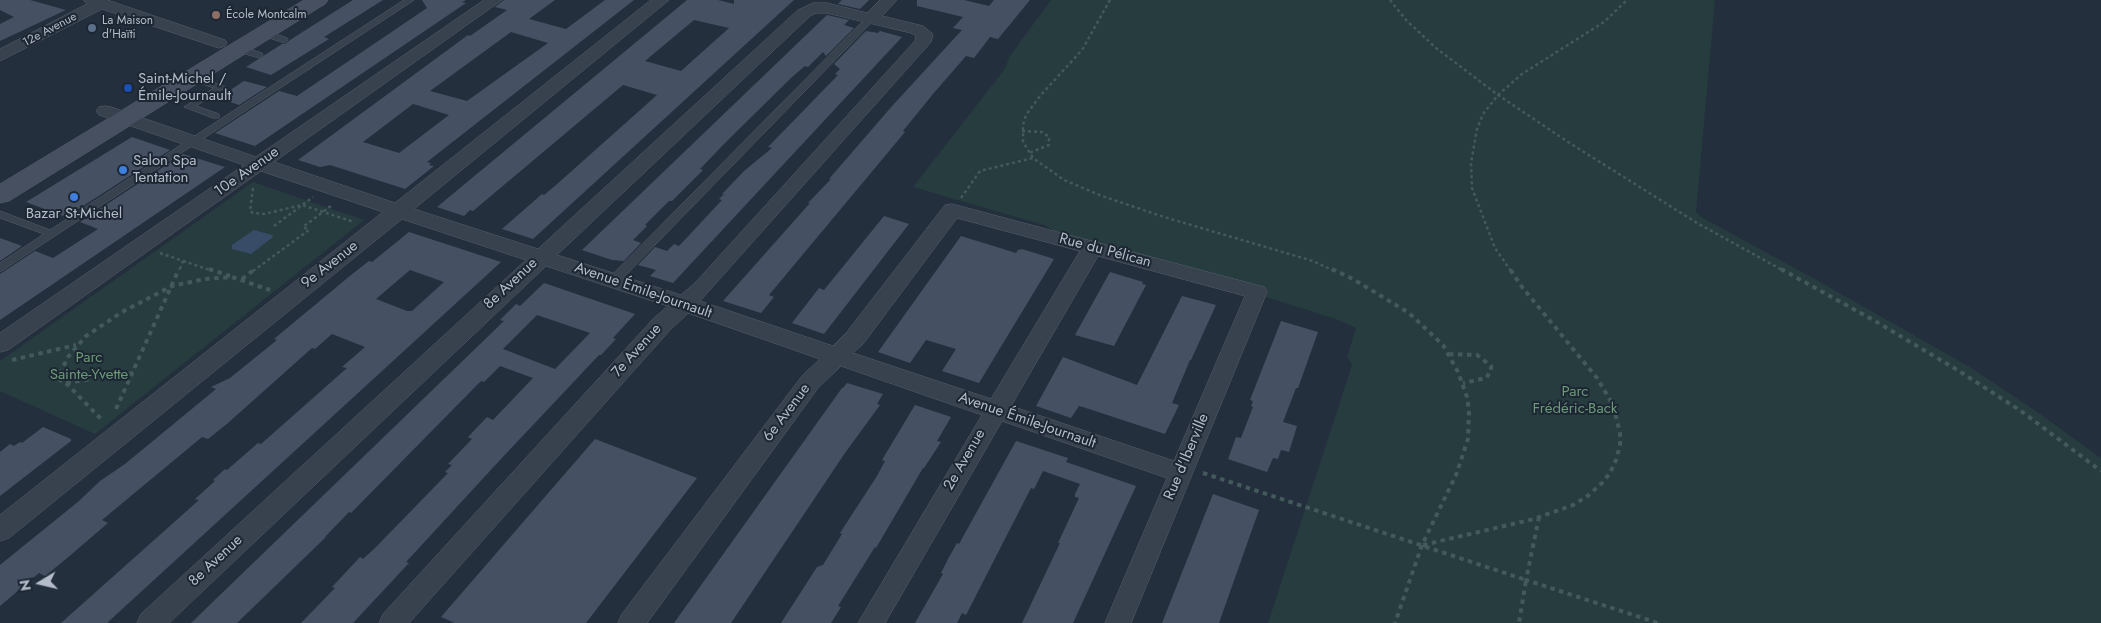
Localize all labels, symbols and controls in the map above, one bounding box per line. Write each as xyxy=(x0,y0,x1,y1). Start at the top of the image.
place label: École Montcalm xyxy=(226,8,307,22)
marker: École Montcalm xyxy=(210,9,222,21)
street label: 12e Avenue xyxy=(20,10,80,50)
place label: La Maison d'Haïti xyxy=(102,14,153,42)
marker: La Maison d'Haïti xyxy=(86,22,98,34)
place label: Saint-Michel / Émile-Journault xyxy=(138,70,231,105)
marker: Saint-Michel / Émile-Journault xyxy=(122,82,134,94)
street label: 10e Avenue xyxy=(211,143,283,201)
place label: Salon Spa Tentation xyxy=(133,152,196,187)
marker: Salon Spa Tentation xyxy=(117,164,129,176)
marker: Bazar St-Michel xyxy=(68,191,80,203)
place label: Bazar St-Michel xyxy=(26,205,122,223)
street label: Rue du Pélican xyxy=(1057,230,1153,272)
street label: 9e Avenue xyxy=(298,237,362,293)
street label: 8e Avenue xyxy=(480,255,542,313)
street label: Avenue Émile-Journault xyxy=(572,259,714,323)
street label: 7e Avenue xyxy=(608,321,666,381)
park label: Parc Sainte-Yvette xyxy=(50,349,128,384)
street label: 6e Avenue xyxy=(759,381,815,445)
park label: Parc Frédéric-Back xyxy=(1533,383,1617,418)
street label: Avenue Émile-Journault xyxy=(956,389,1098,453)
street label: Rue d'Iberville xyxy=(1161,411,1213,503)
street label: 2e Avenue xyxy=(940,426,990,494)
street label: 8e Avenue xyxy=(185,532,247,590)
north arrow xyxy=(15,558,65,608)
text: N xyxy=(14,578,36,592)

